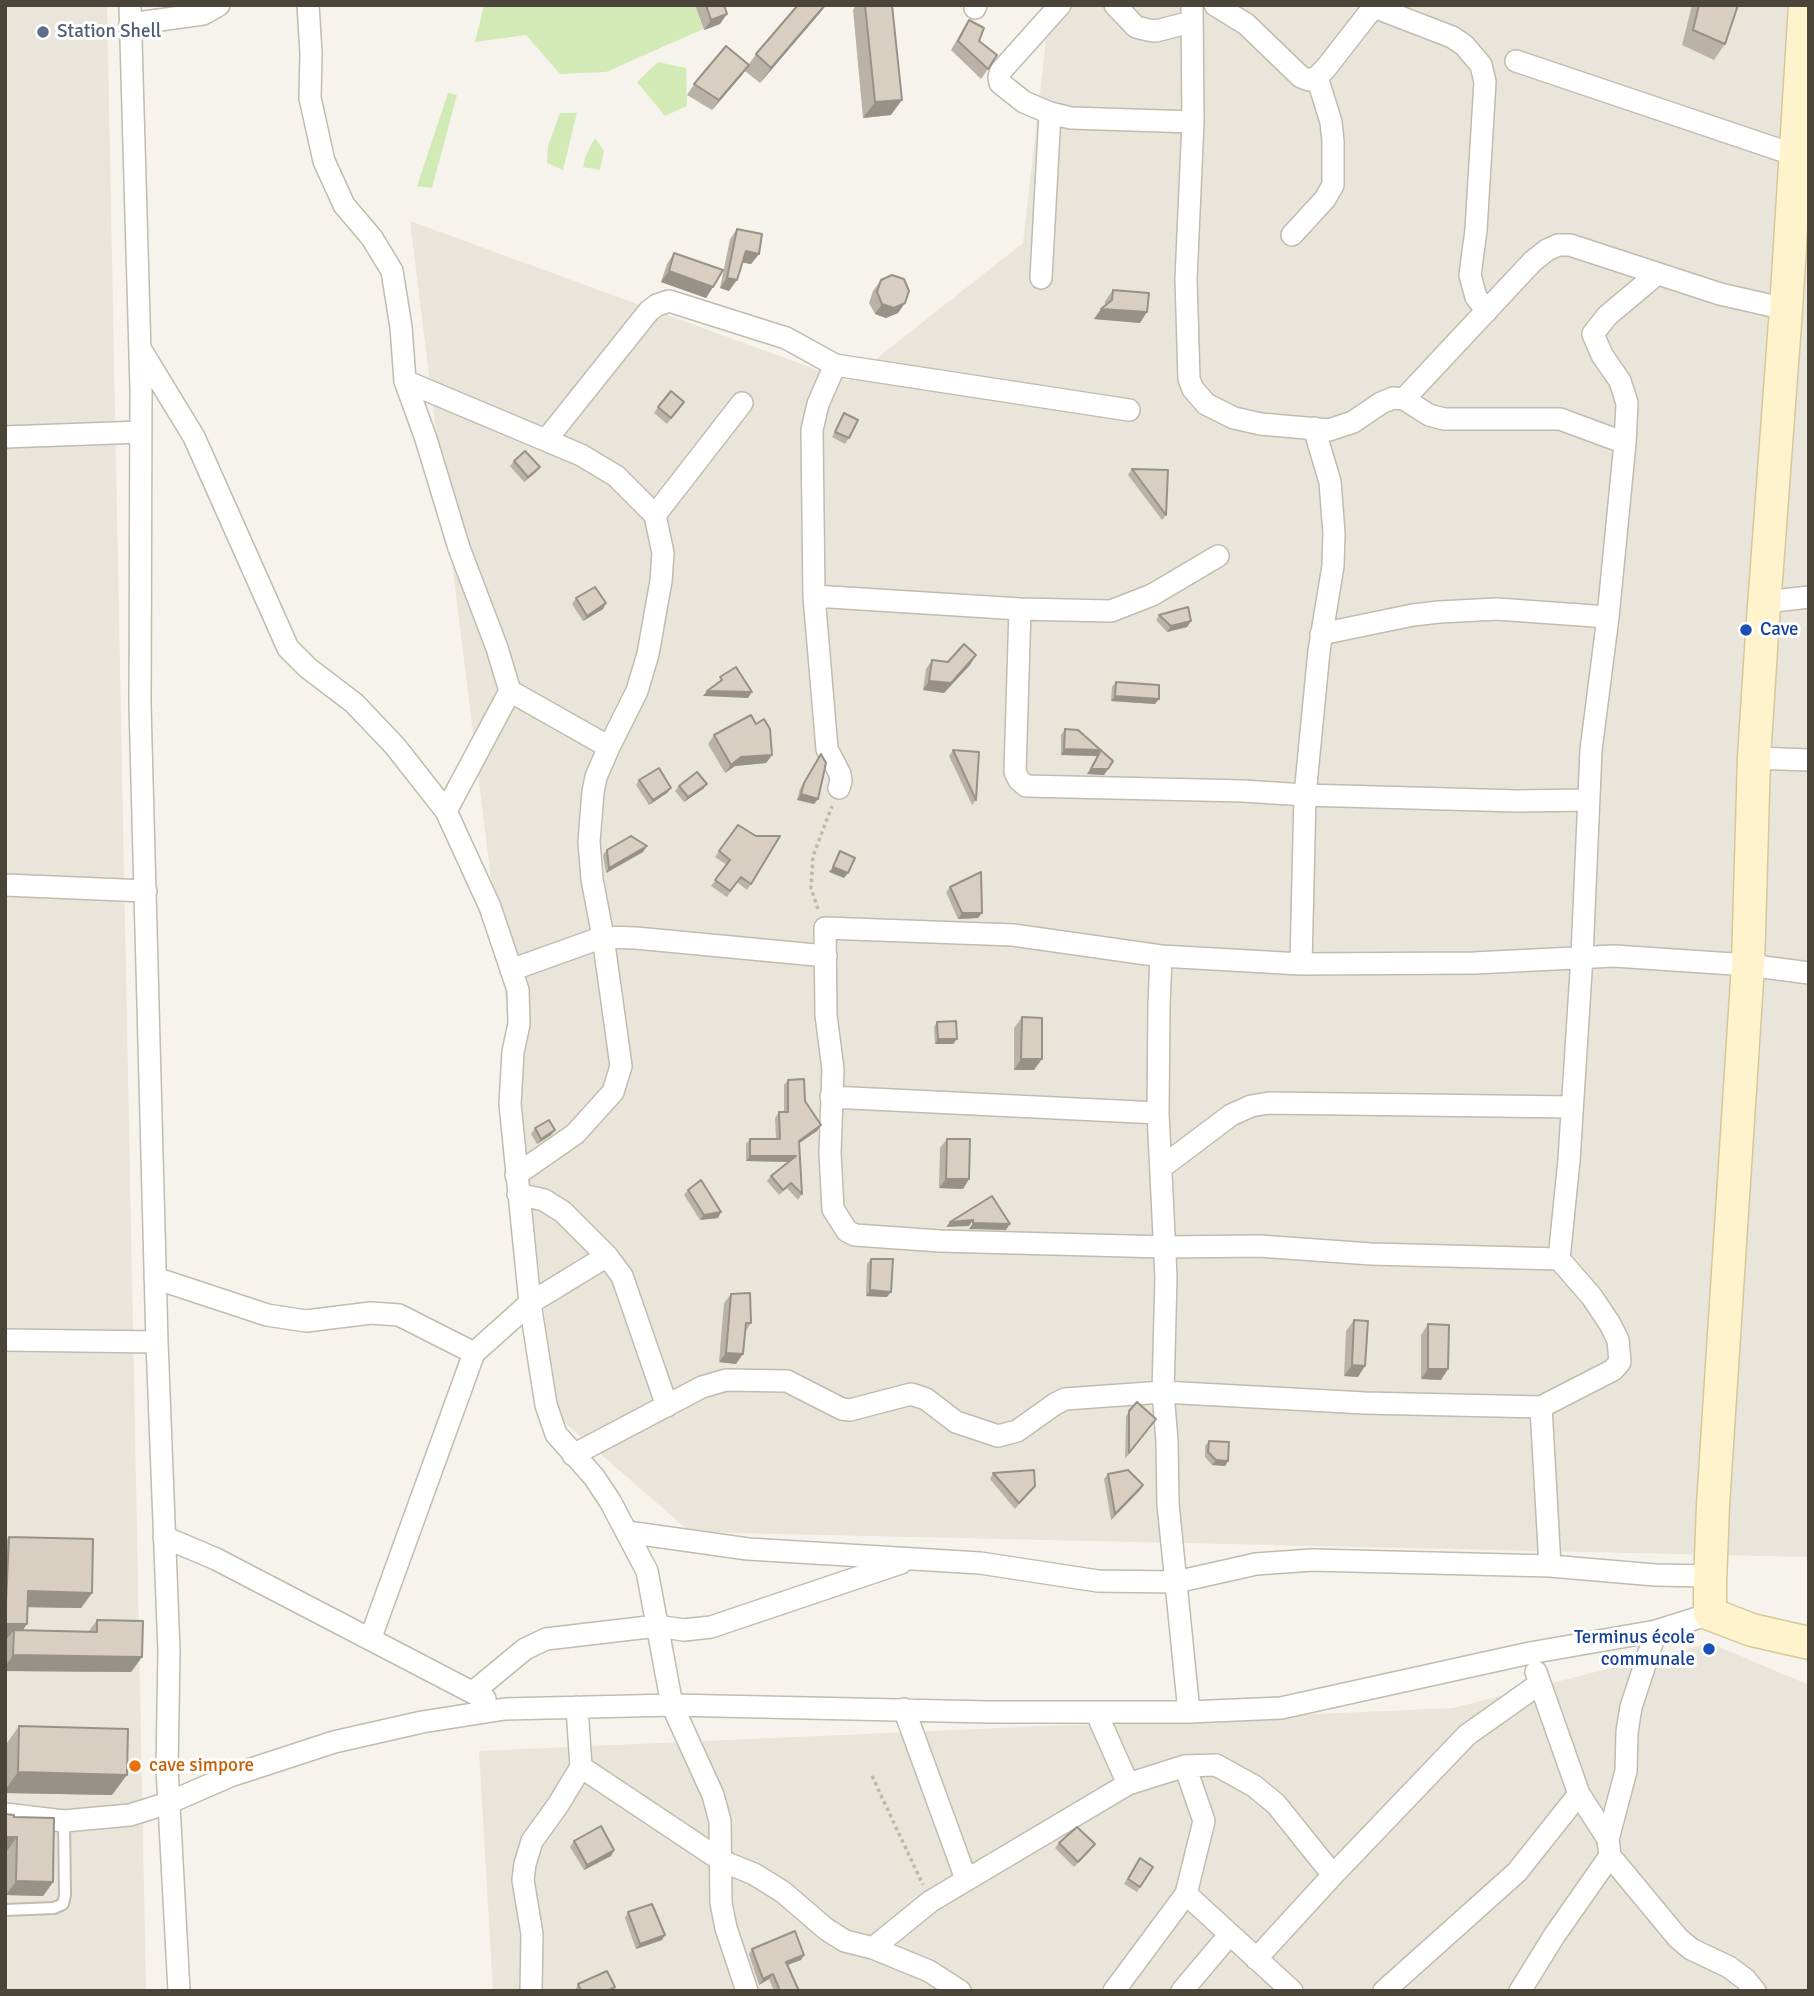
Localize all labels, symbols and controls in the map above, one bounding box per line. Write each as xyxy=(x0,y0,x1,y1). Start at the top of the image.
place label: Station Shell xyxy=(57,21,161,43)
marker: Station Shell xyxy=(35,24,51,40)
place label: Cave xyxy=(1760,619,1799,641)
marker: Cave xyxy=(1738,622,1754,638)
place label: Terminus école communale xyxy=(1574,1627,1695,1671)
marker: Terminus école communale xyxy=(1701,1641,1717,1657)
place label: cave simpore xyxy=(149,1755,254,1777)
marker: cave simpore xyxy=(127,1758,143,1774)

